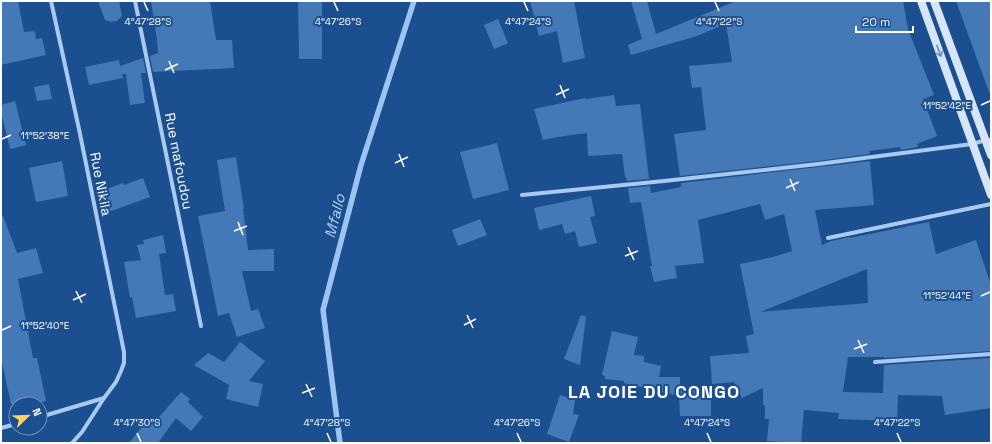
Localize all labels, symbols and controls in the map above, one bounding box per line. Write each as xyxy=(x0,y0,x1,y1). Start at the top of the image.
scale bar xyxy=(856,8,913,34)
text: 20 m xyxy=(862,14,890,30)
text: 4°47'28"S xyxy=(125,15,171,28)
text: 4°47'26"S xyxy=(315,15,361,28)
text: 4°47'24"S xyxy=(505,15,551,28)
text: 4°47'22"S xyxy=(696,15,742,28)
one-way arrow xyxy=(936,44,944,56)
text: 11°52'42"E xyxy=(923,99,972,112)
street label: Rue mafoudou xyxy=(161,111,197,211)
text: 11°52'38"E xyxy=(21,129,70,142)
street label: Rue Nikila xyxy=(86,151,116,217)
water label: Mfallo xyxy=(320,191,349,240)
text: 11°52'44"E xyxy=(923,289,971,302)
text: 11°52'40"E xyxy=(21,319,70,332)
district label: LA JOIE DU CONGO xyxy=(568,380,740,403)
north arrow xyxy=(8,396,48,436)
text: N xyxy=(29,406,45,418)
text: 4°47'30"S xyxy=(114,416,160,429)
text: 4°47'28"S xyxy=(304,416,350,429)
text: 4°47'26"S xyxy=(494,416,540,429)
text: 4°47'24"S xyxy=(684,416,730,429)
text: 4°47'22"S xyxy=(874,416,920,429)

